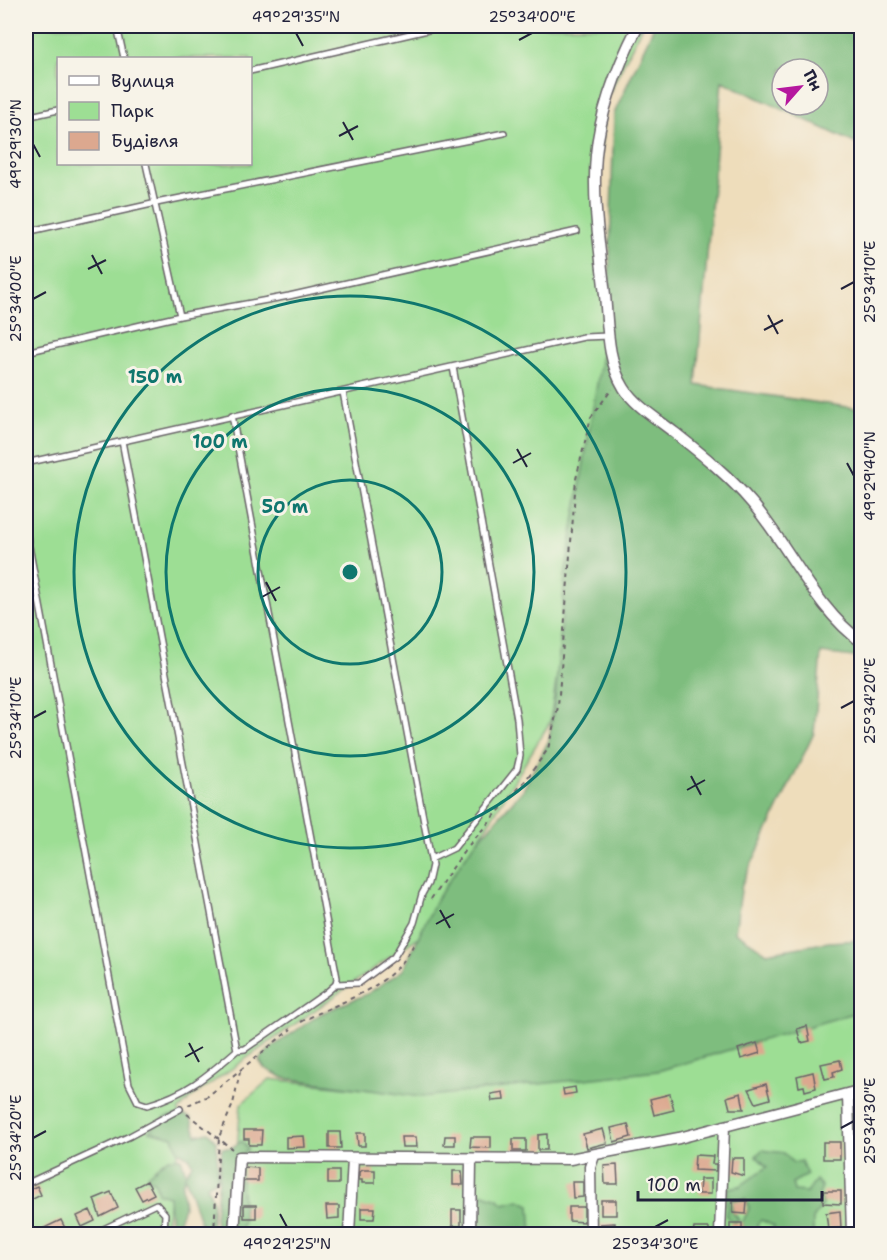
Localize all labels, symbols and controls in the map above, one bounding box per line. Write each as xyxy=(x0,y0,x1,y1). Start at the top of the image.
text: 49°29'35"N xyxy=(252,7,340,27)
text: 25°34'00"E xyxy=(488,7,576,27)
legend xyxy=(57,57,252,165)
north arrow xyxy=(770,57,830,117)
text: Пн xyxy=(799,66,827,94)
text: Вулиця xyxy=(111,69,175,93)
text: 49°29'30"N xyxy=(6,99,26,189)
text: Парк xyxy=(111,99,154,123)
text: Будівля xyxy=(111,129,179,153)
text: 25°34'10"E xyxy=(860,240,880,324)
text: 25°34'00"E xyxy=(6,255,26,343)
text: 150 m xyxy=(128,365,183,389)
text: 100 m xyxy=(192,430,248,454)
text: 49°29'40"N xyxy=(860,431,880,521)
text: 50 m xyxy=(262,495,309,519)
centre of rings xyxy=(340,562,360,582)
text: 25°34'20"E xyxy=(860,658,880,744)
text: 25°34'10"E xyxy=(6,676,26,760)
text: 25°34'30"E xyxy=(860,1078,880,1165)
text: 25°34'20"E xyxy=(6,1095,26,1181)
scale bar xyxy=(638,1164,822,1202)
text: 100 m xyxy=(647,1173,701,1197)
text: 49°29'25"N xyxy=(243,1234,331,1254)
text: 25°34'30"E xyxy=(612,1234,699,1254)

